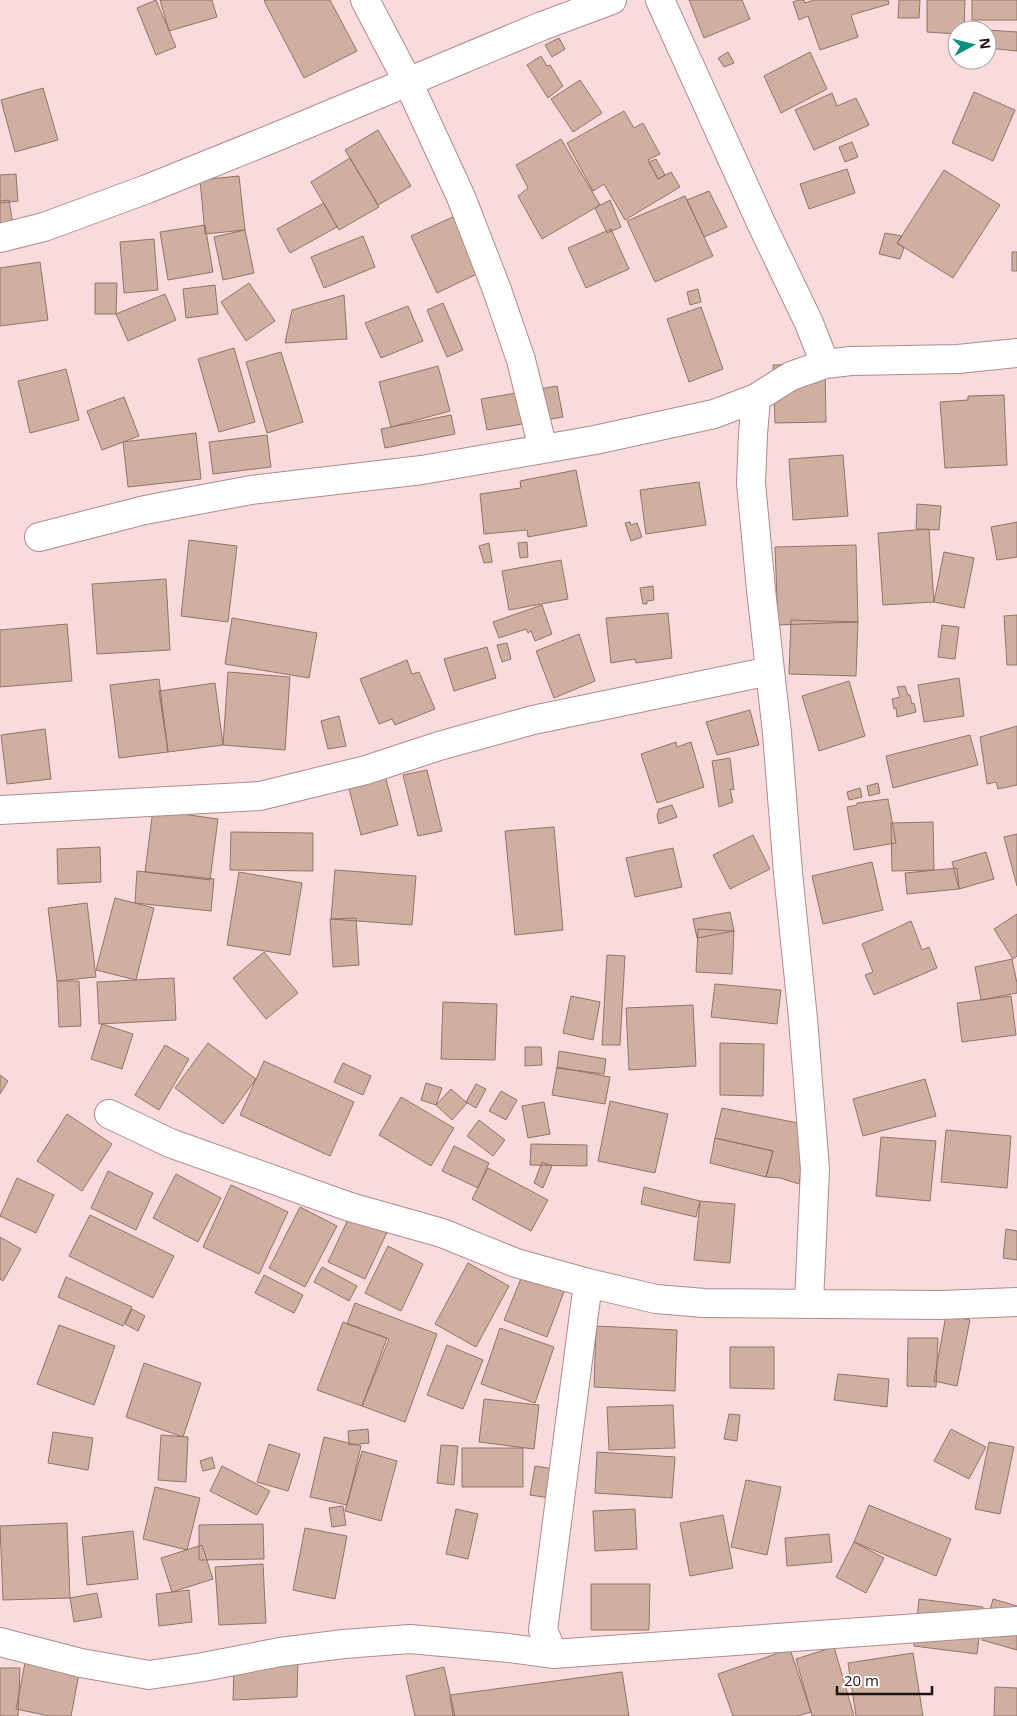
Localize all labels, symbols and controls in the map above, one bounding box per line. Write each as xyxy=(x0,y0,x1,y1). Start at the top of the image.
north arrow xyxy=(947,20,997,70)
text: N xyxy=(975,37,996,50)
scale bar xyxy=(837,1664,932,1696)
text: 20 m xyxy=(844,1670,879,1690)

